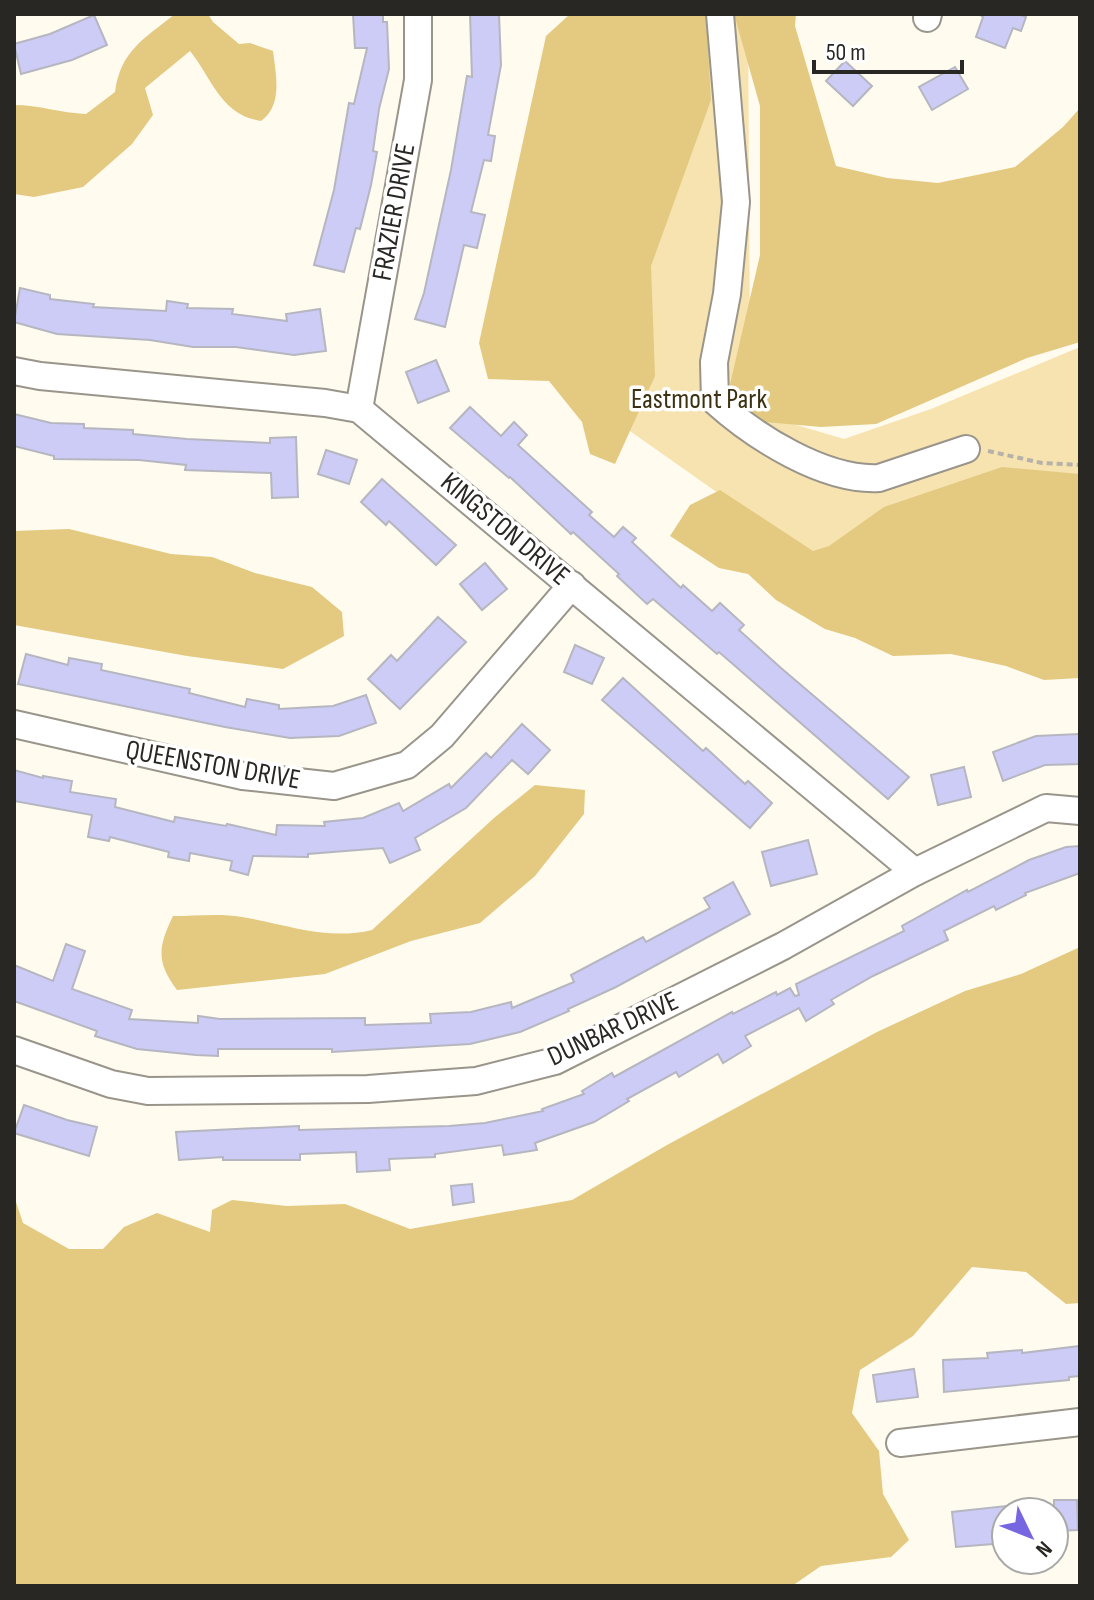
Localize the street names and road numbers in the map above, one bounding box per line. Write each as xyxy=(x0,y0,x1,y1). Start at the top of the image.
street label: FRAZIER DRIVE xyxy=(366,141,422,283)
street label: KINGSTON DRIVE xyxy=(434,466,576,592)
street label: QUEENSTON DRIVE xyxy=(123,733,303,797)
street label: DUNBAR DRIVE xyxy=(542,984,684,1074)

